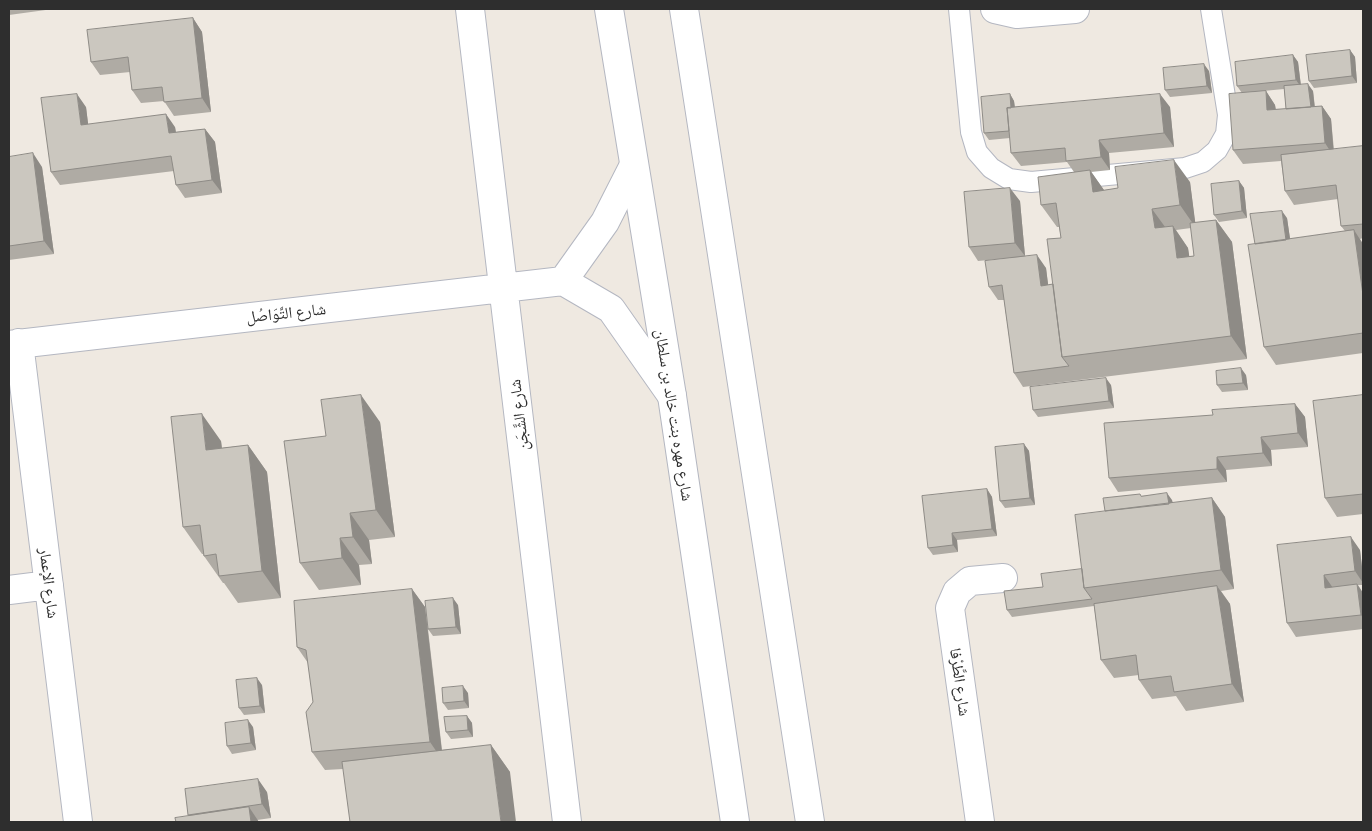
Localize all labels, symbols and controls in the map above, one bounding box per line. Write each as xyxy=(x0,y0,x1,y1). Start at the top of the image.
street label: شارع التَّوَاصُل xyxy=(245,299,327,327)
street label: شارع مهره بنت خالد بن سلطان xyxy=(651,328,697,502)
street label: شارع الشَّجَن xyxy=(505,378,533,452)
street label: شارع الإعمار xyxy=(35,547,63,619)
street label: شارع الطَّرْفا xyxy=(946,647,974,717)

